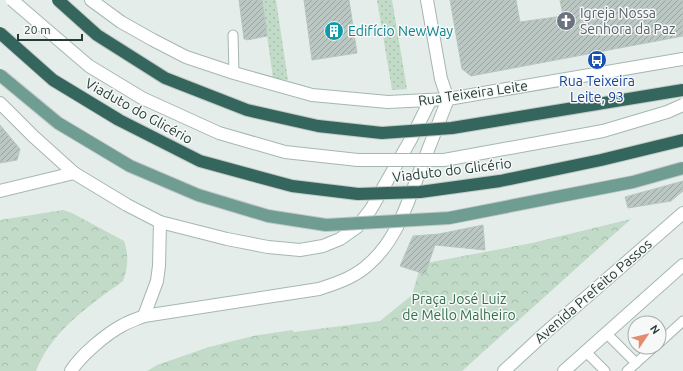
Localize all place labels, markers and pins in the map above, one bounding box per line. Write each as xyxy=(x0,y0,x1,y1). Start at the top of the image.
place label: Igreja Nossa Senhora da Paz xyxy=(580,5,675,37)
church icon: Igreja Nossa Senhora da Paz xyxy=(555,10,577,32)
building icon: Edifício NewWay xyxy=(323,20,345,42)
place label: Edifício NewWay xyxy=(348,23,453,39)
bus stop icon: Rua Teixeira Leite, 93 xyxy=(586,49,608,71)
place label: Rua Teixeira Leite, 93 xyxy=(559,73,635,105)

